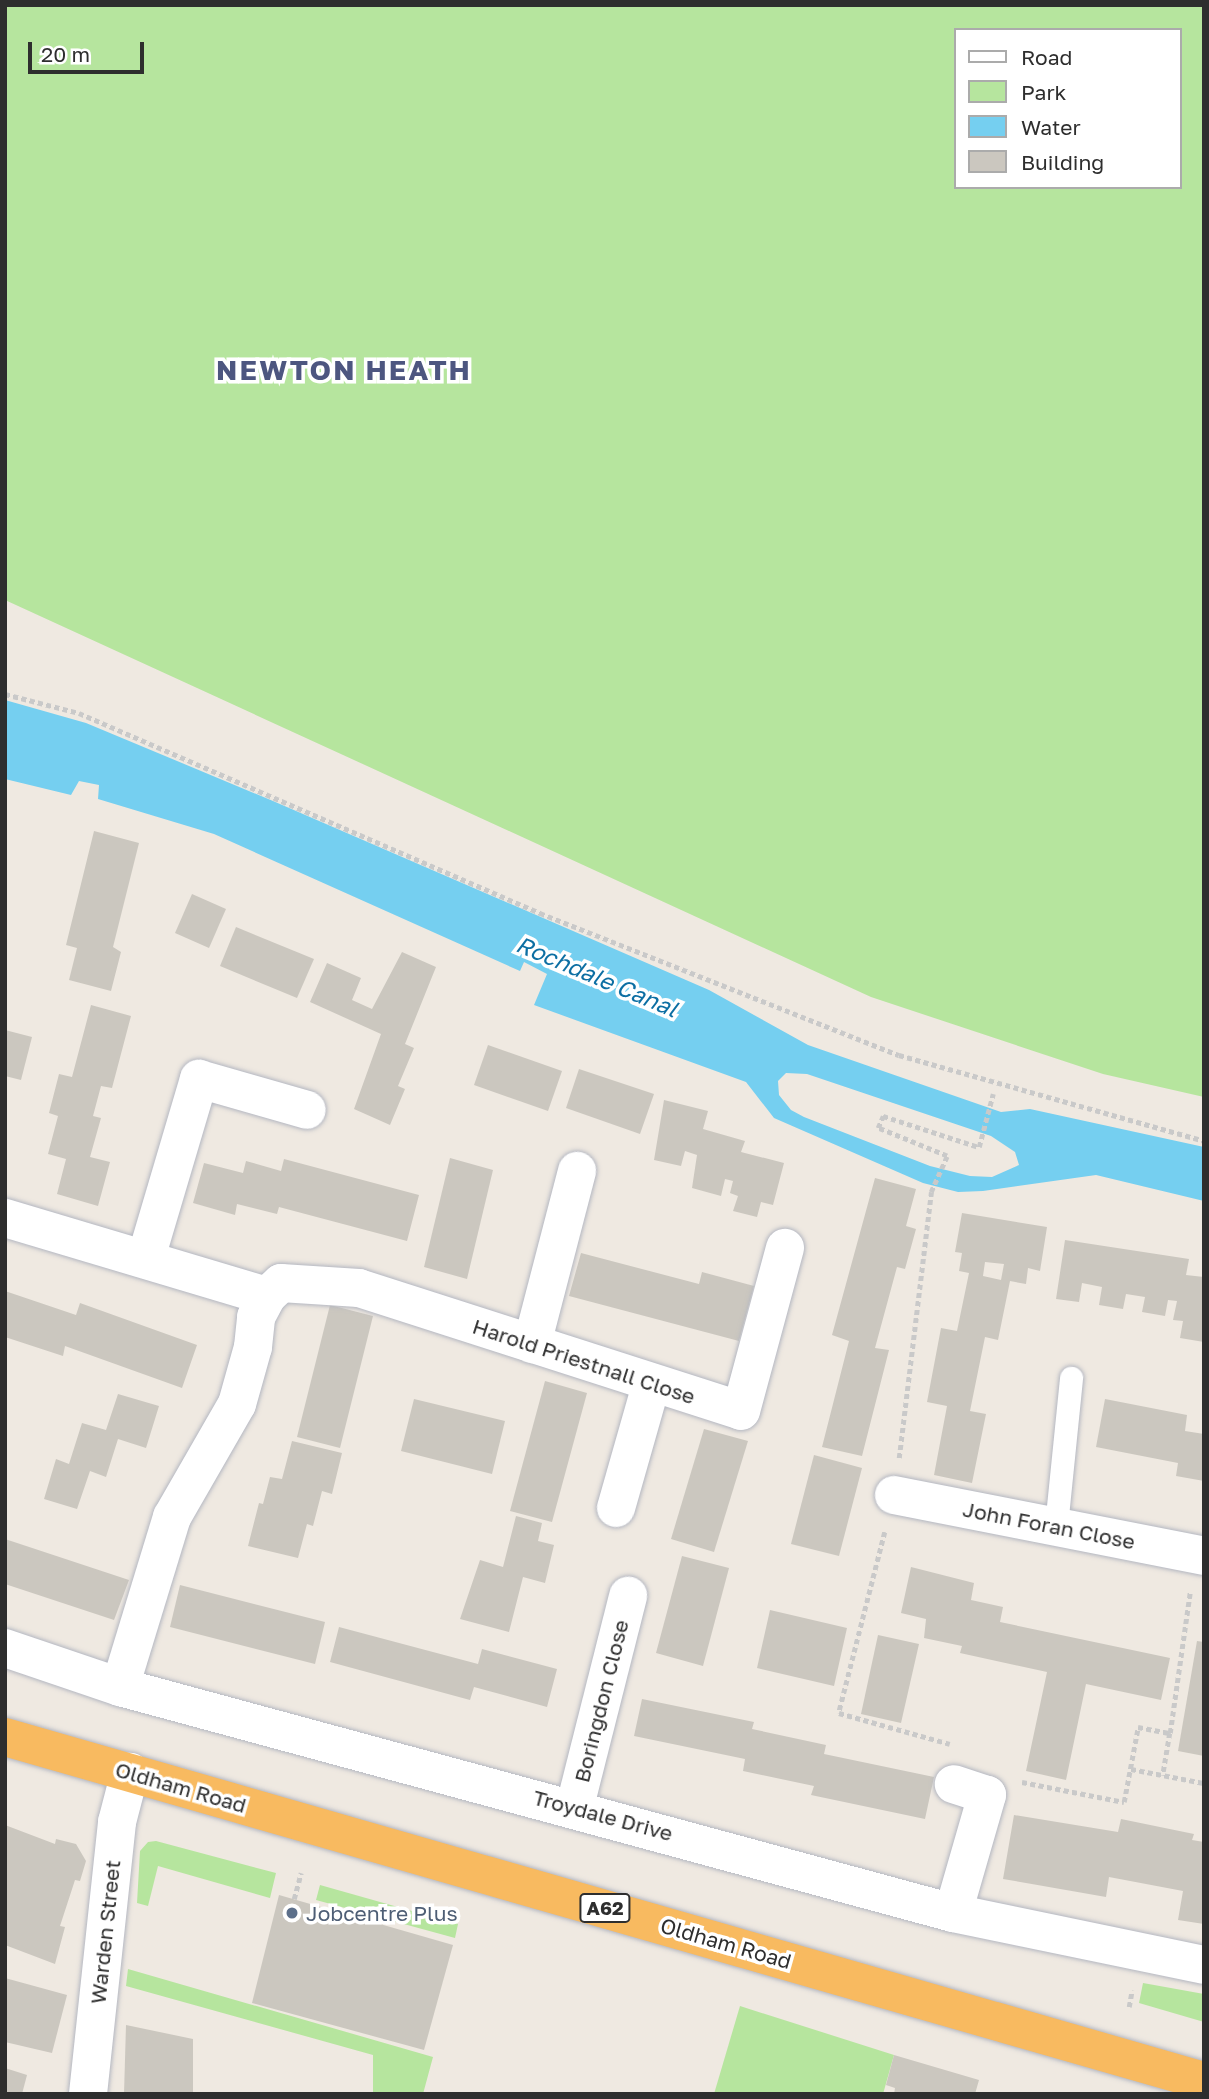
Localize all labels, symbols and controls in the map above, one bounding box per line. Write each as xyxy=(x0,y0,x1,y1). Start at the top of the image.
scale bar xyxy=(32,28,147,72)
legend xyxy=(954,28,1181,189)
text: 20 m xyxy=(41,41,90,67)
text: Road xyxy=(1021,44,1072,70)
text: Park xyxy=(1021,79,1066,105)
text: Water xyxy=(1021,114,1081,140)
text: Building xyxy=(1021,149,1104,175)
district label: NEWTON HEATH xyxy=(218,353,470,387)
water label: Rochdale Canal xyxy=(512,930,682,1022)
street label: Harold Priestnall Close xyxy=(470,1313,698,1409)
street label: John Foran Close xyxy=(961,1496,1137,1554)
street label: Boringdon Close xyxy=(569,1617,633,1785)
street label: Oldham Road xyxy=(113,1756,249,1818)
street label: Troydale Drive xyxy=(530,1784,676,1846)
street label: Warden Street xyxy=(85,1859,125,2005)
road number: A62 xyxy=(579,1892,631,1924)
place label: Jobcentre Plus xyxy=(306,1900,458,1926)
marker: Jobcentre Plus xyxy=(284,1905,300,1921)
street label: Oldham Road xyxy=(658,1912,794,1974)

